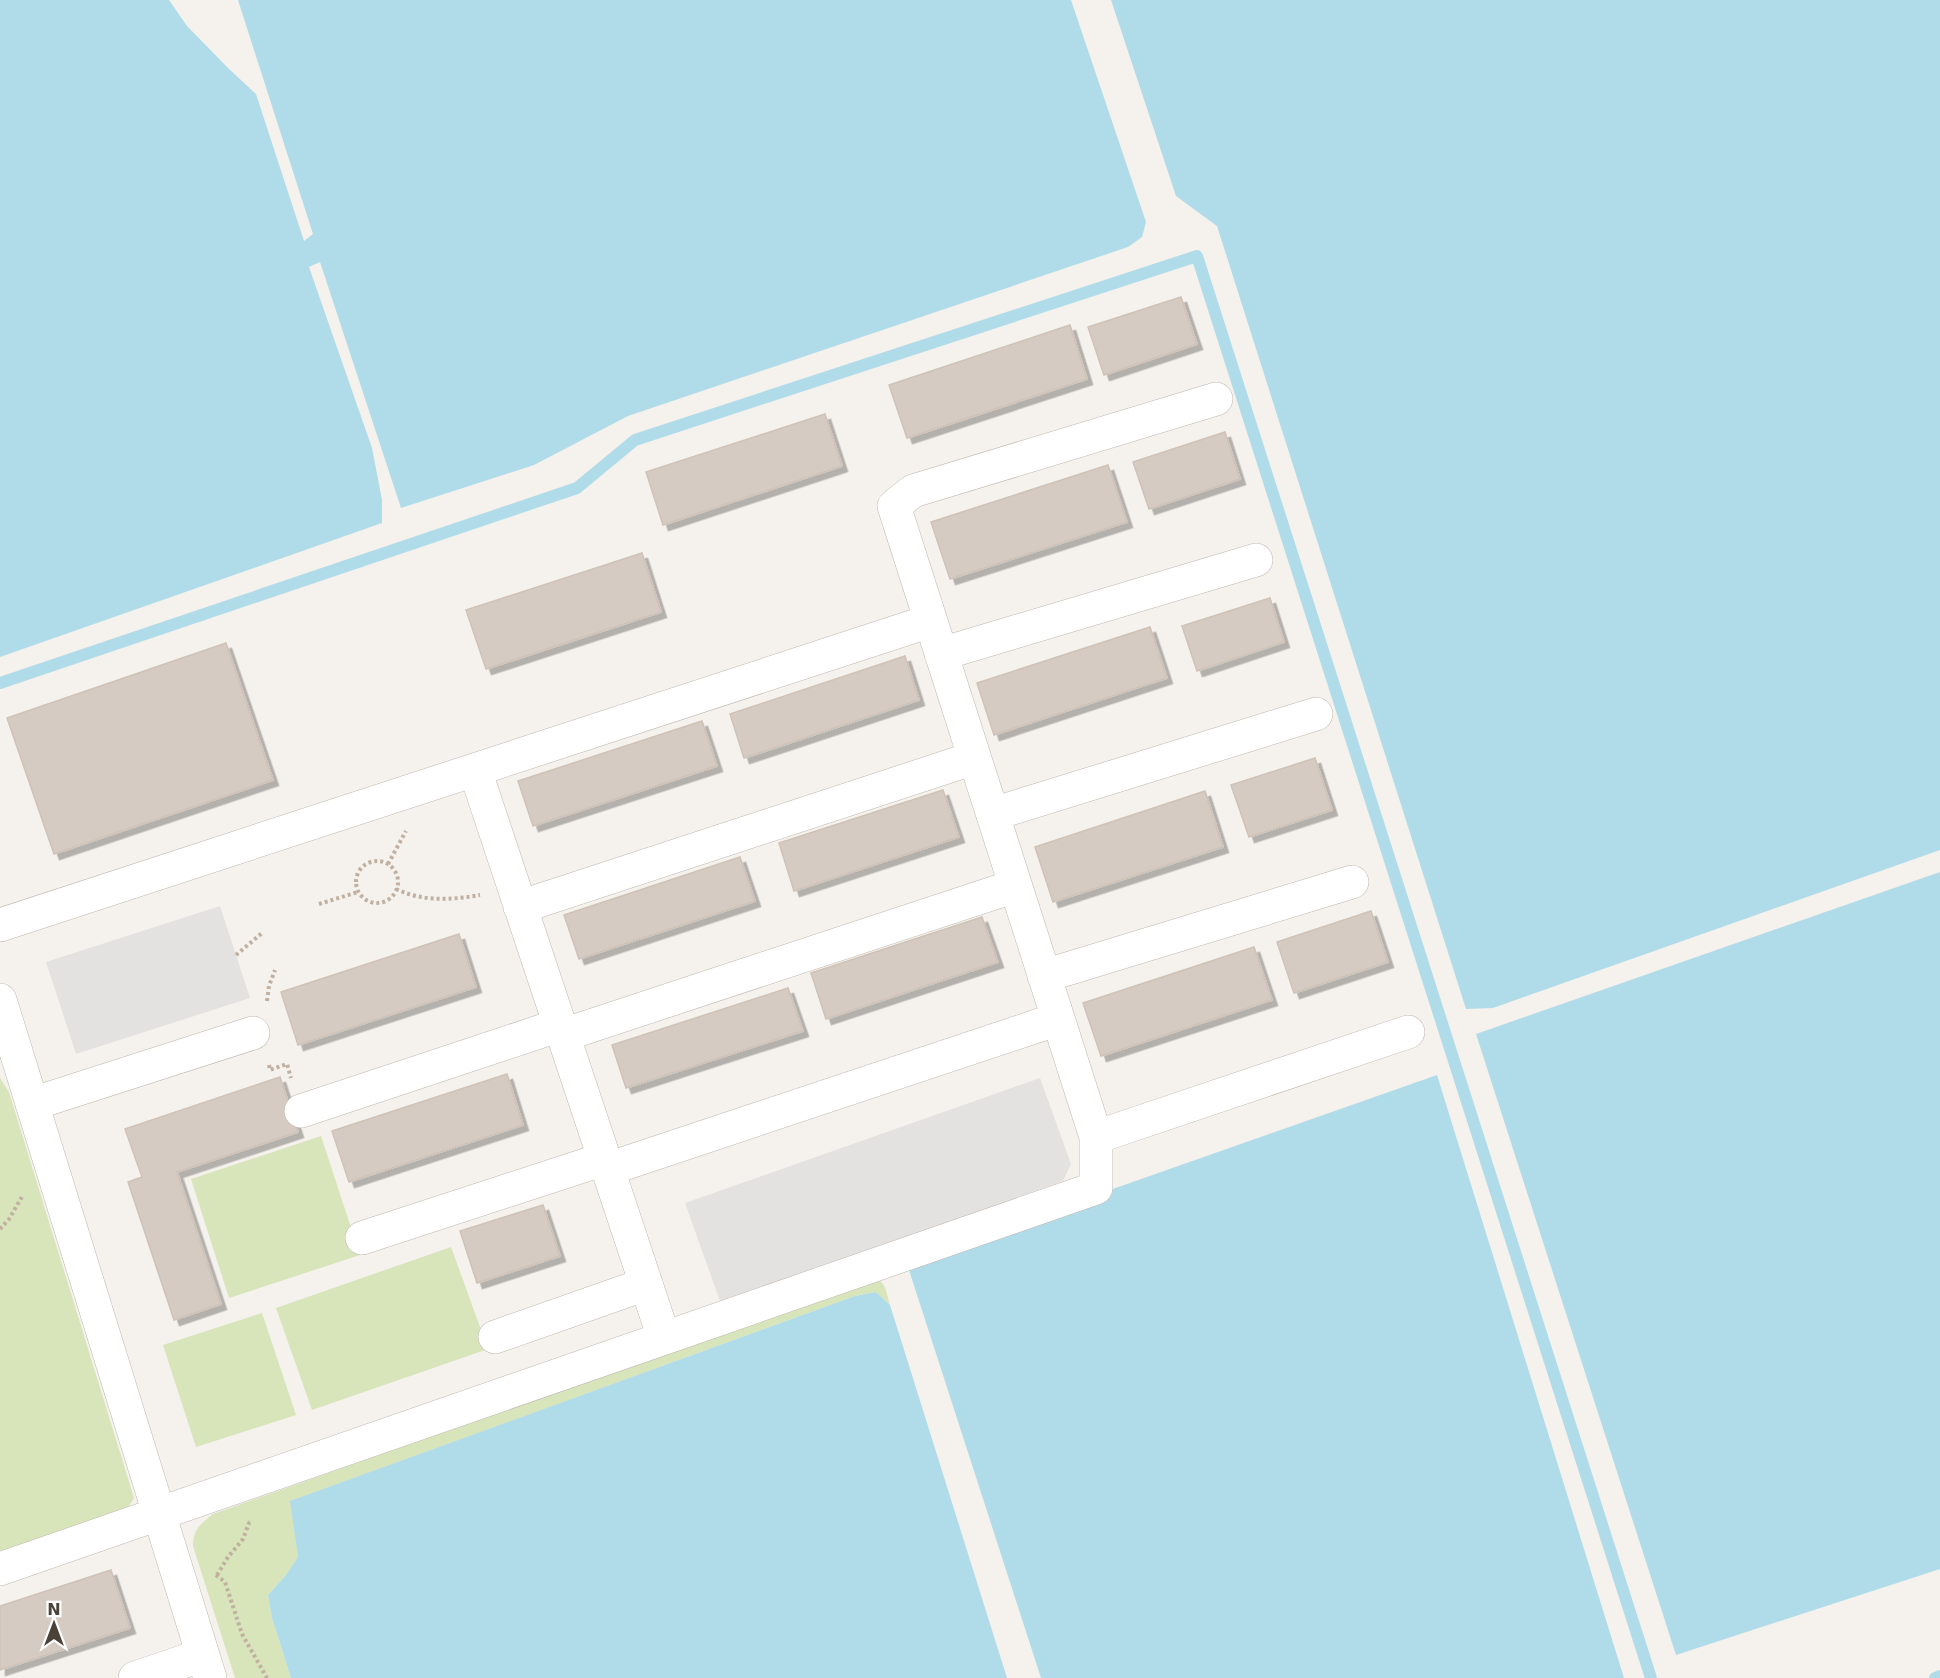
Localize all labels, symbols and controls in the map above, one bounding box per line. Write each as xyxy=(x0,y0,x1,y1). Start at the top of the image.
north arrow xyxy=(24,1594,84,1654)
text: N xyxy=(47,1600,61,1619)

